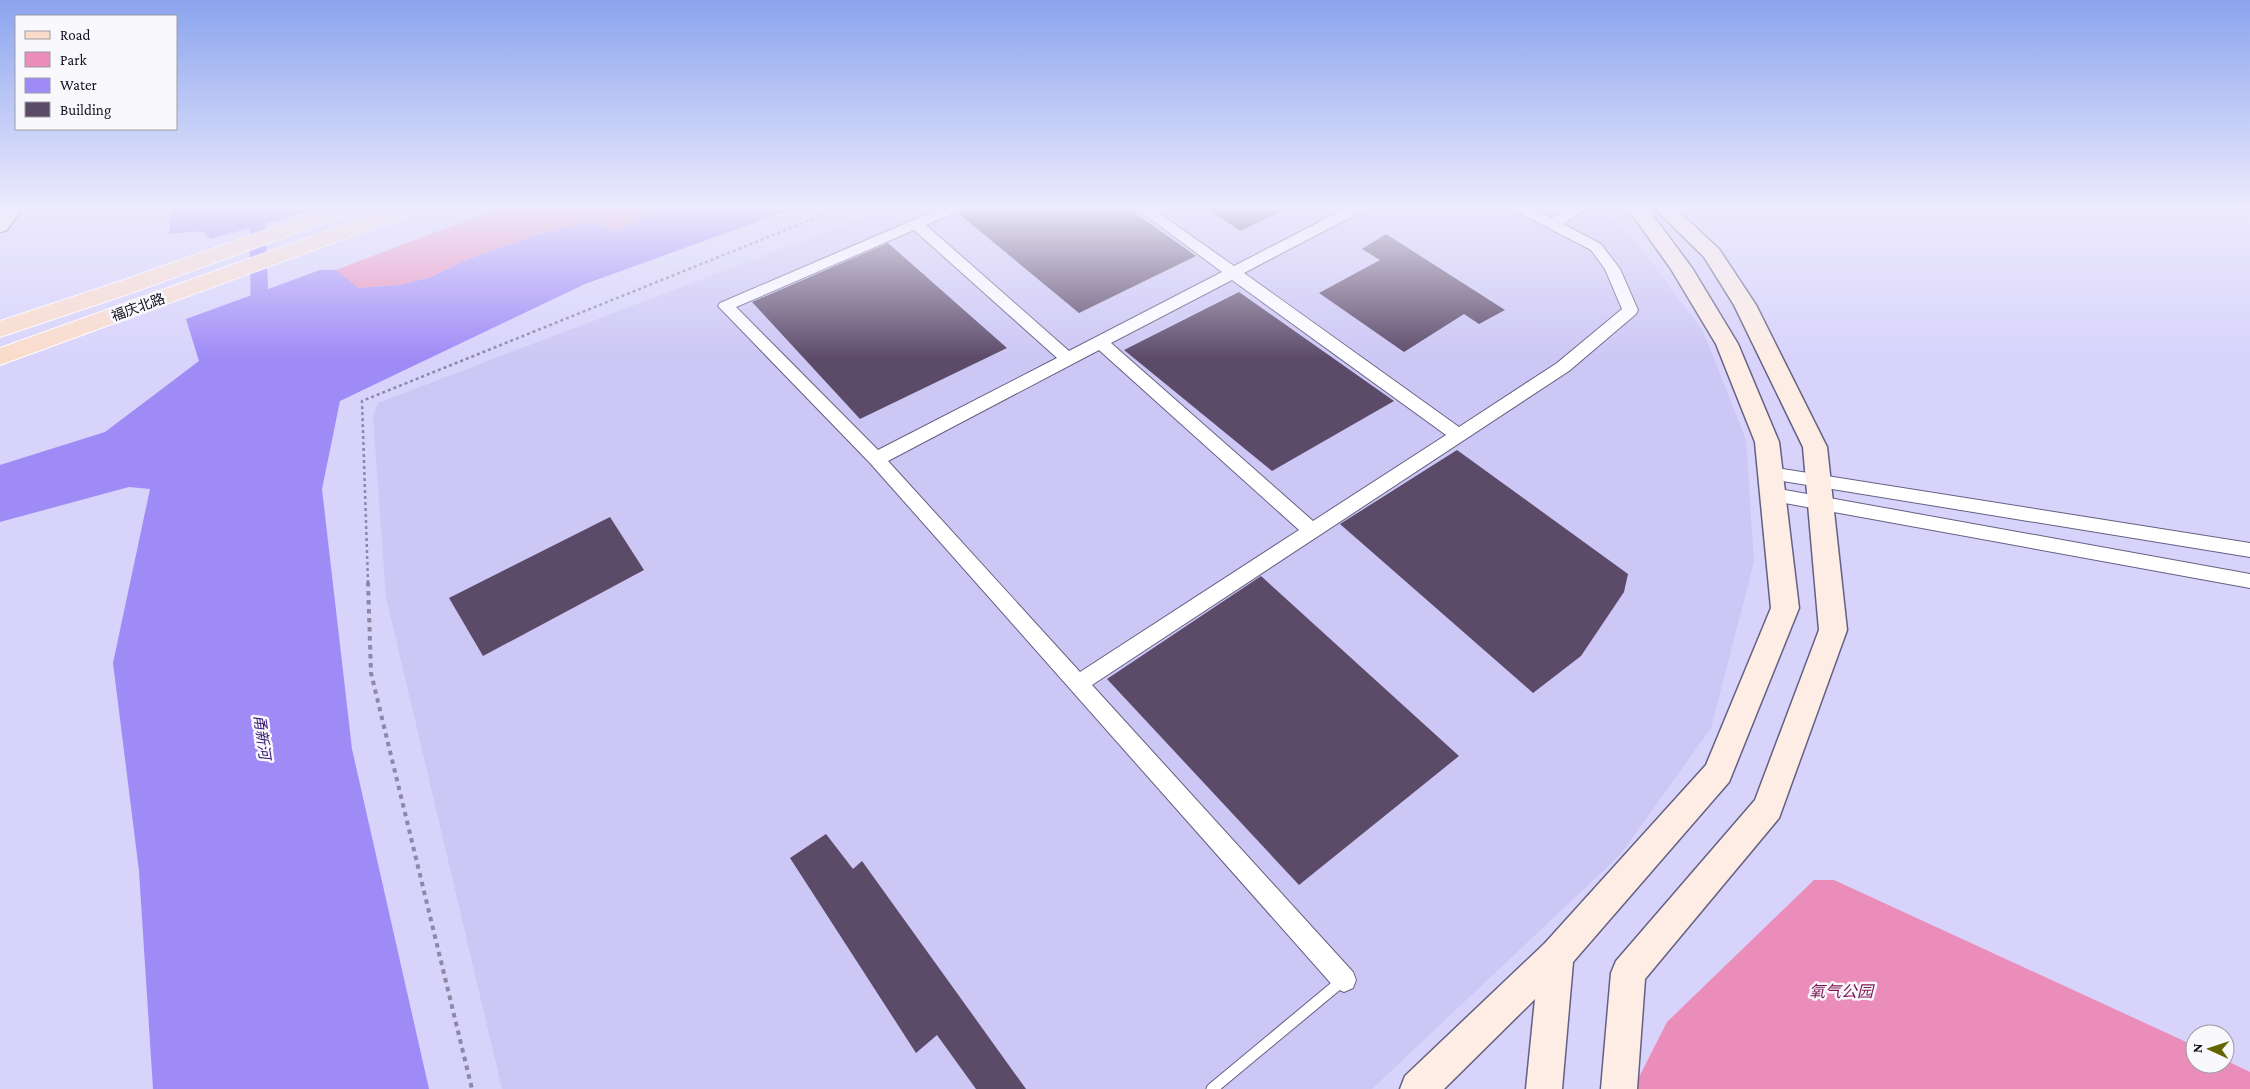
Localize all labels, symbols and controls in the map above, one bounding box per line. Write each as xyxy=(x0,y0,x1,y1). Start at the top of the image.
legend xyxy=(15,15,178,130)
text: Road xyxy=(60,27,91,43)
text: Park xyxy=(60,52,87,68)
text: Water xyxy=(60,77,97,93)
text: Building xyxy=(60,102,111,119)
street label: 福庆北路 xyxy=(109,290,167,324)
water label: 甬新河 xyxy=(251,714,273,763)
park label: 氧气公园 xyxy=(1809,983,1875,1000)
north arrow xyxy=(2185,1024,2235,1074)
text: N xyxy=(2189,1043,2205,1054)

